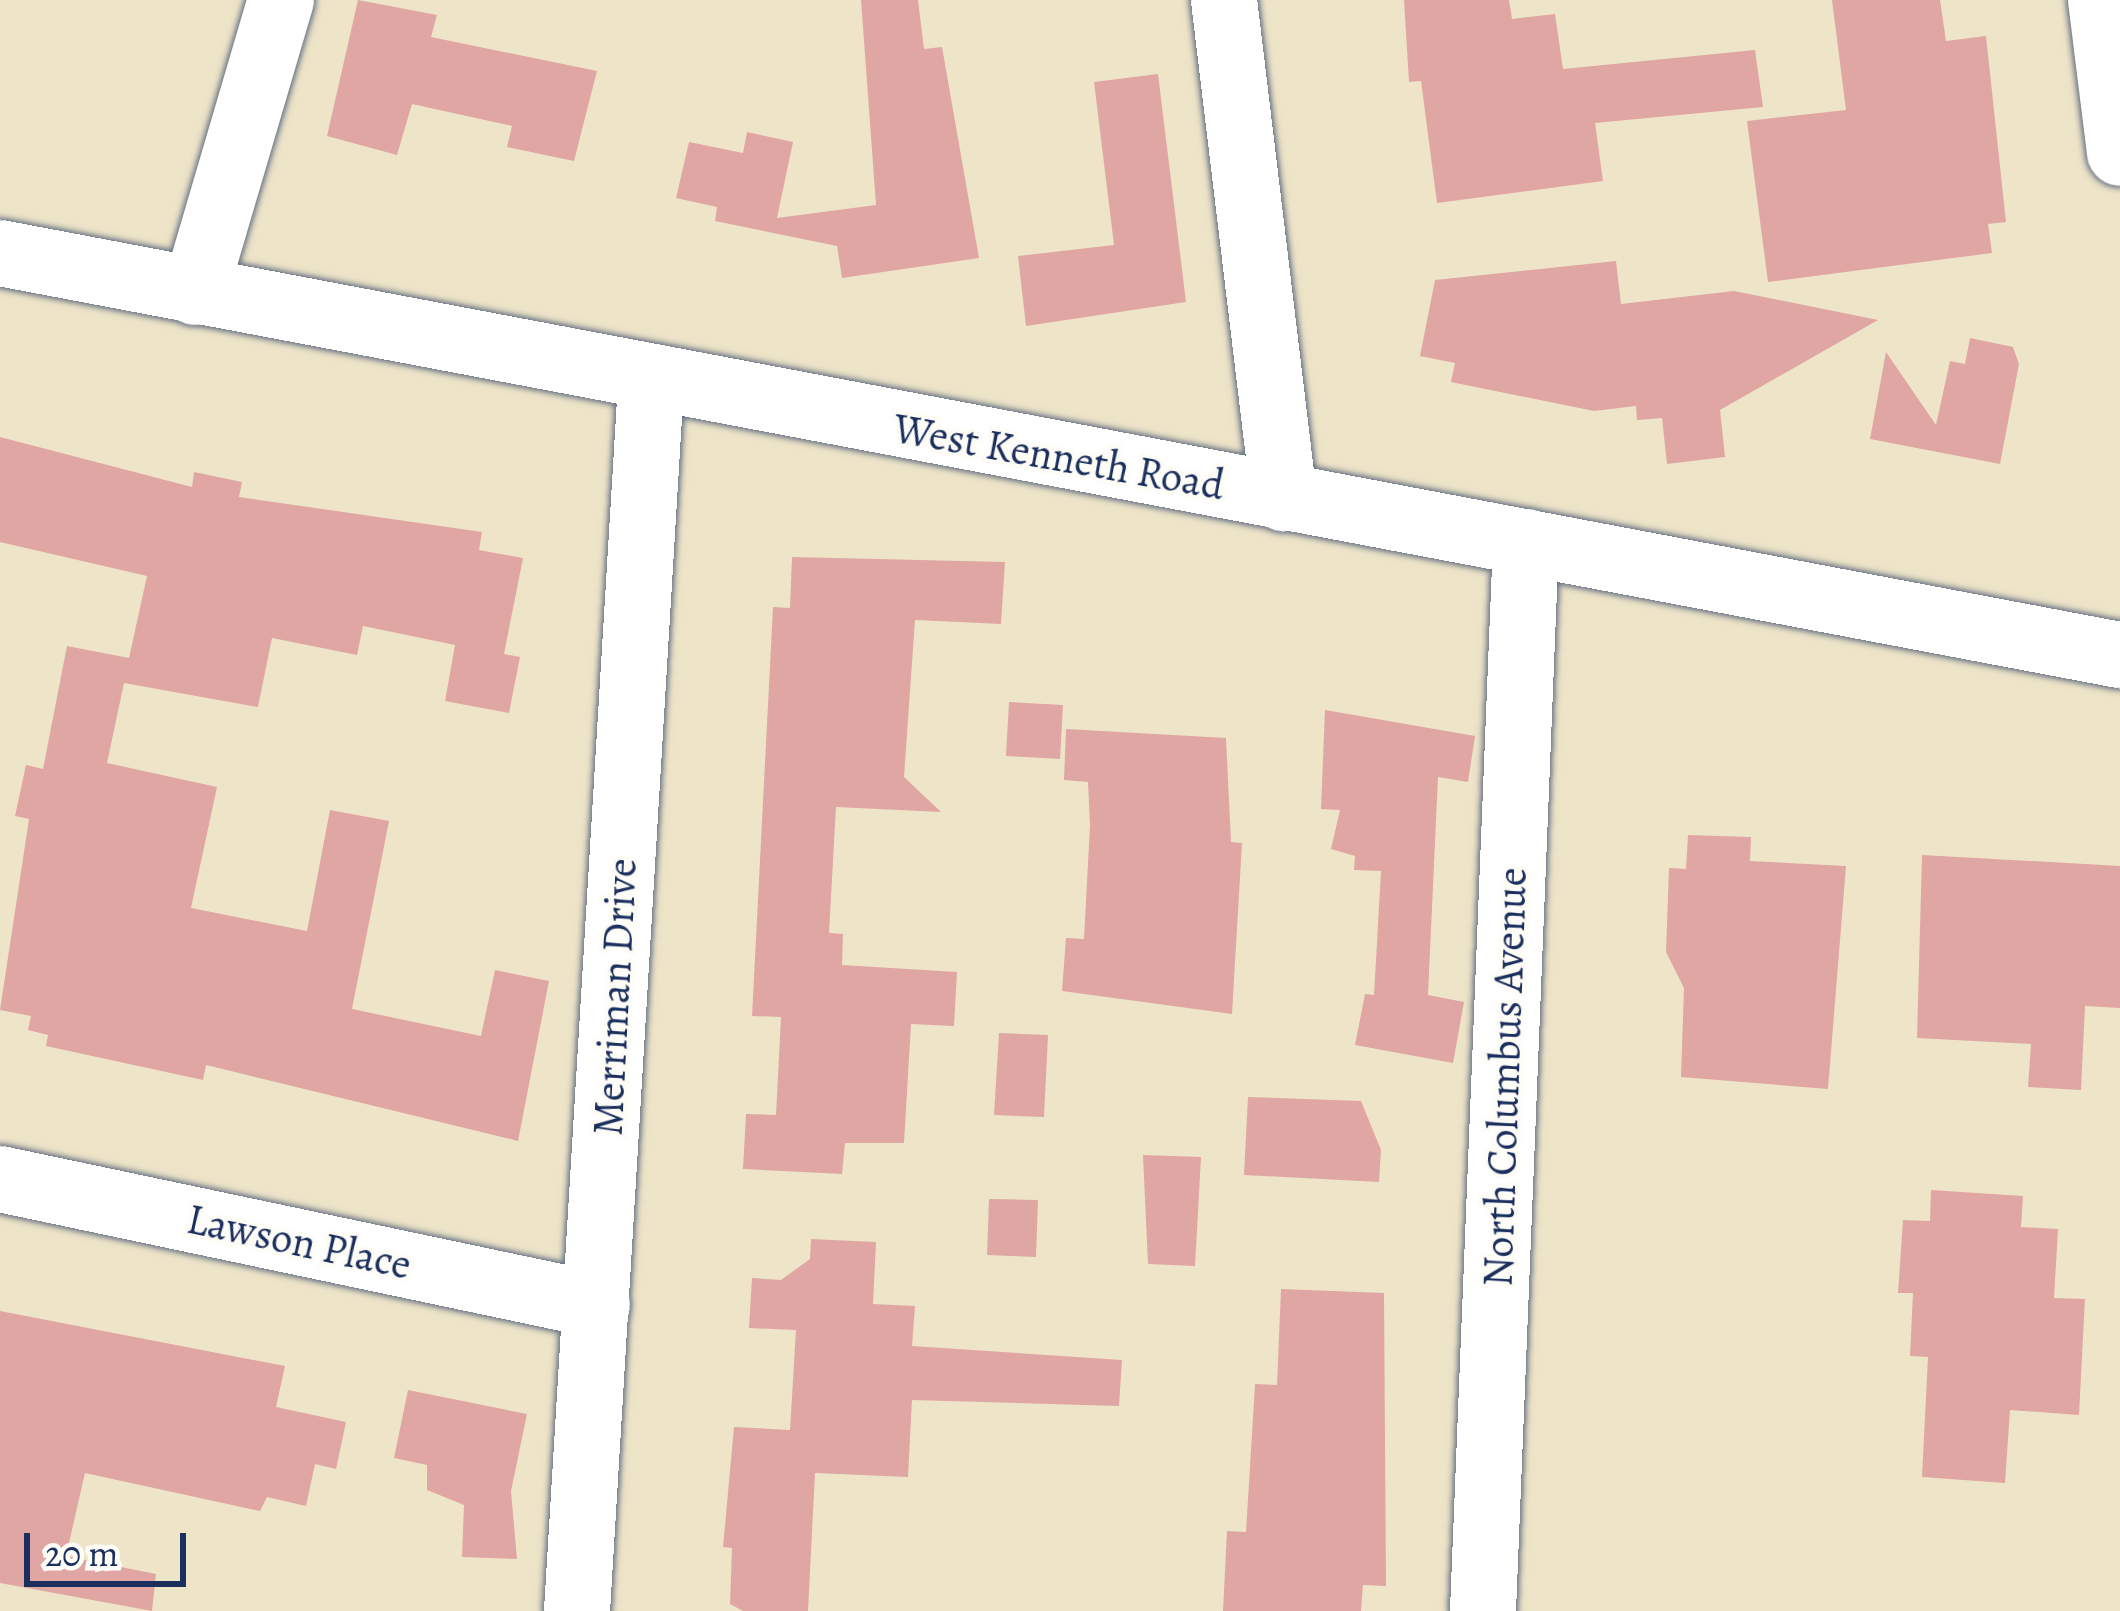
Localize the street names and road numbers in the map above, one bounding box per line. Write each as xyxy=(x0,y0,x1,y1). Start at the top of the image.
street label: West Kenneth Road xyxy=(890,403,1228,511)
street label: Merriman Drive xyxy=(583,857,647,1137)
street label: North Columbus Avenue xyxy=(1472,866,1538,1288)
street label: Lawson Place xyxy=(182,1194,416,1290)

